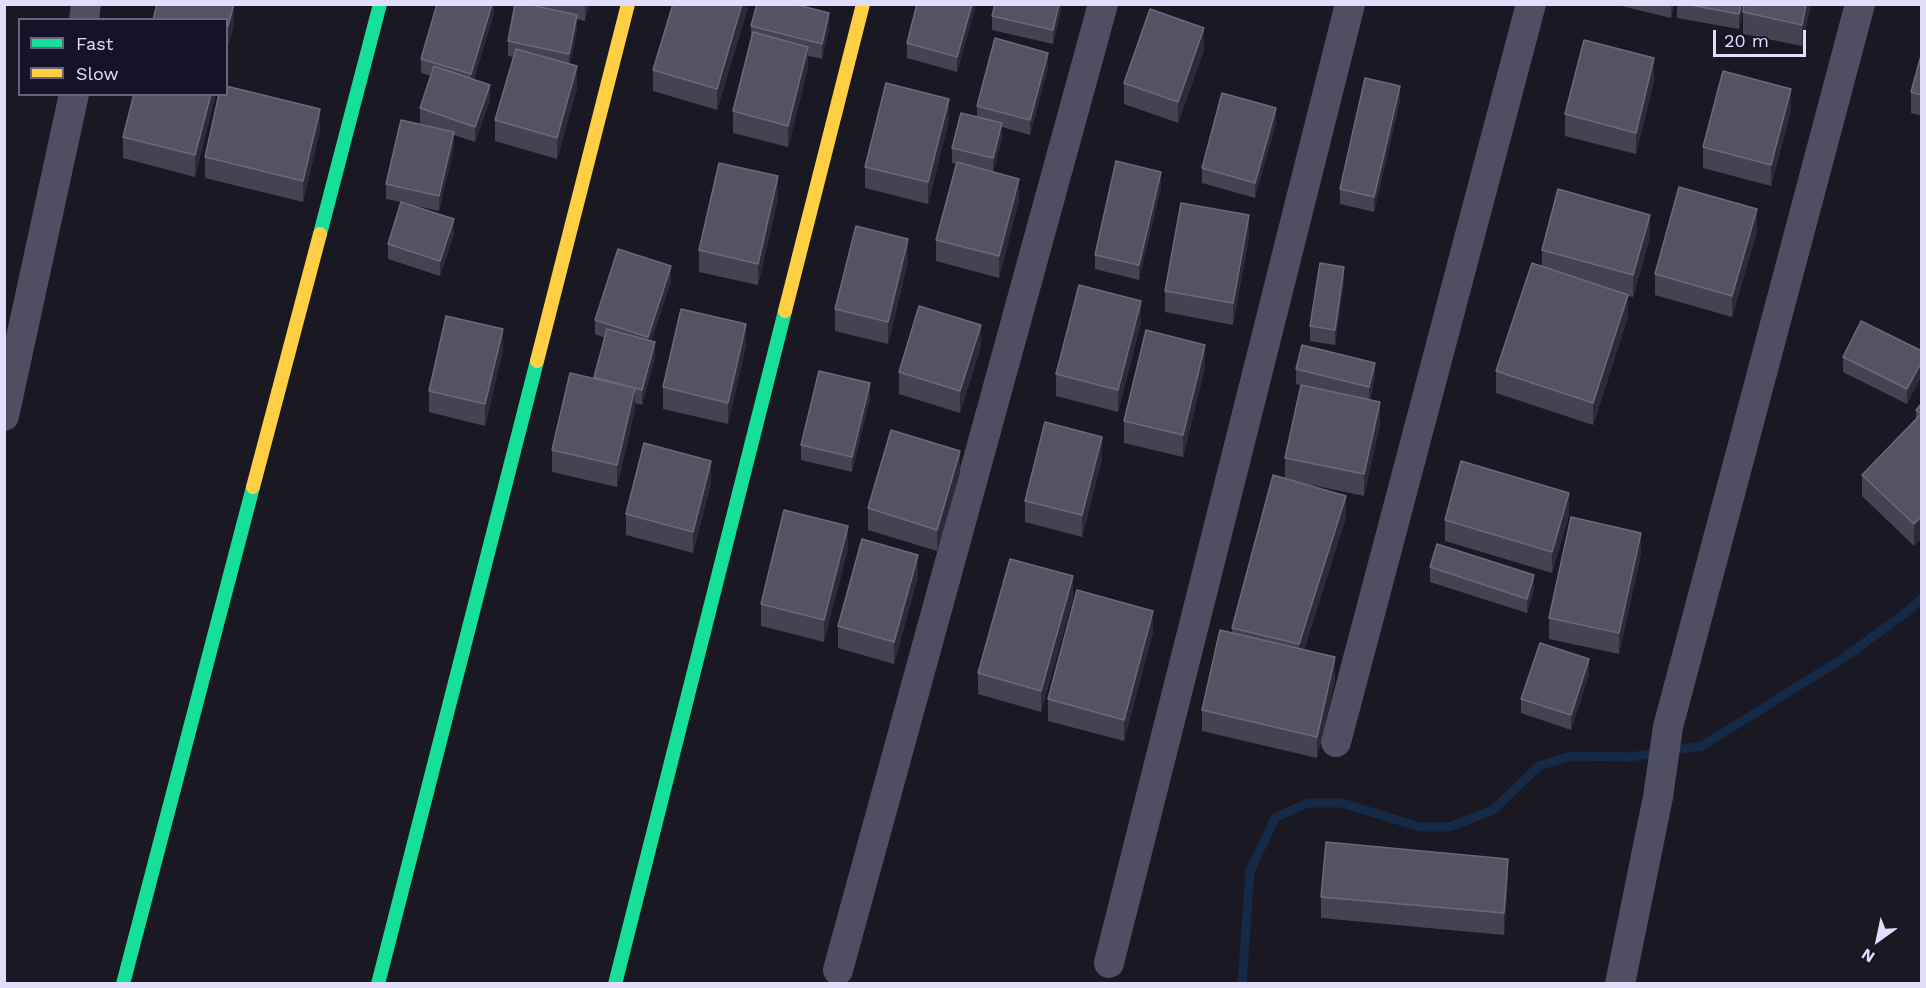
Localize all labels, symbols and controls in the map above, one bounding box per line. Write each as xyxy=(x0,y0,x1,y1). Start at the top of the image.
legend xyxy=(18,18,228,96)
scale bar xyxy=(1716,18,1809,56)
text: 20 m xyxy=(1724,30,1769,51)
text: Fast xyxy=(76,33,113,54)
text: Slow xyxy=(76,63,119,84)
north arrow xyxy=(1848,910,1908,970)
text: N xyxy=(1858,944,1878,967)

